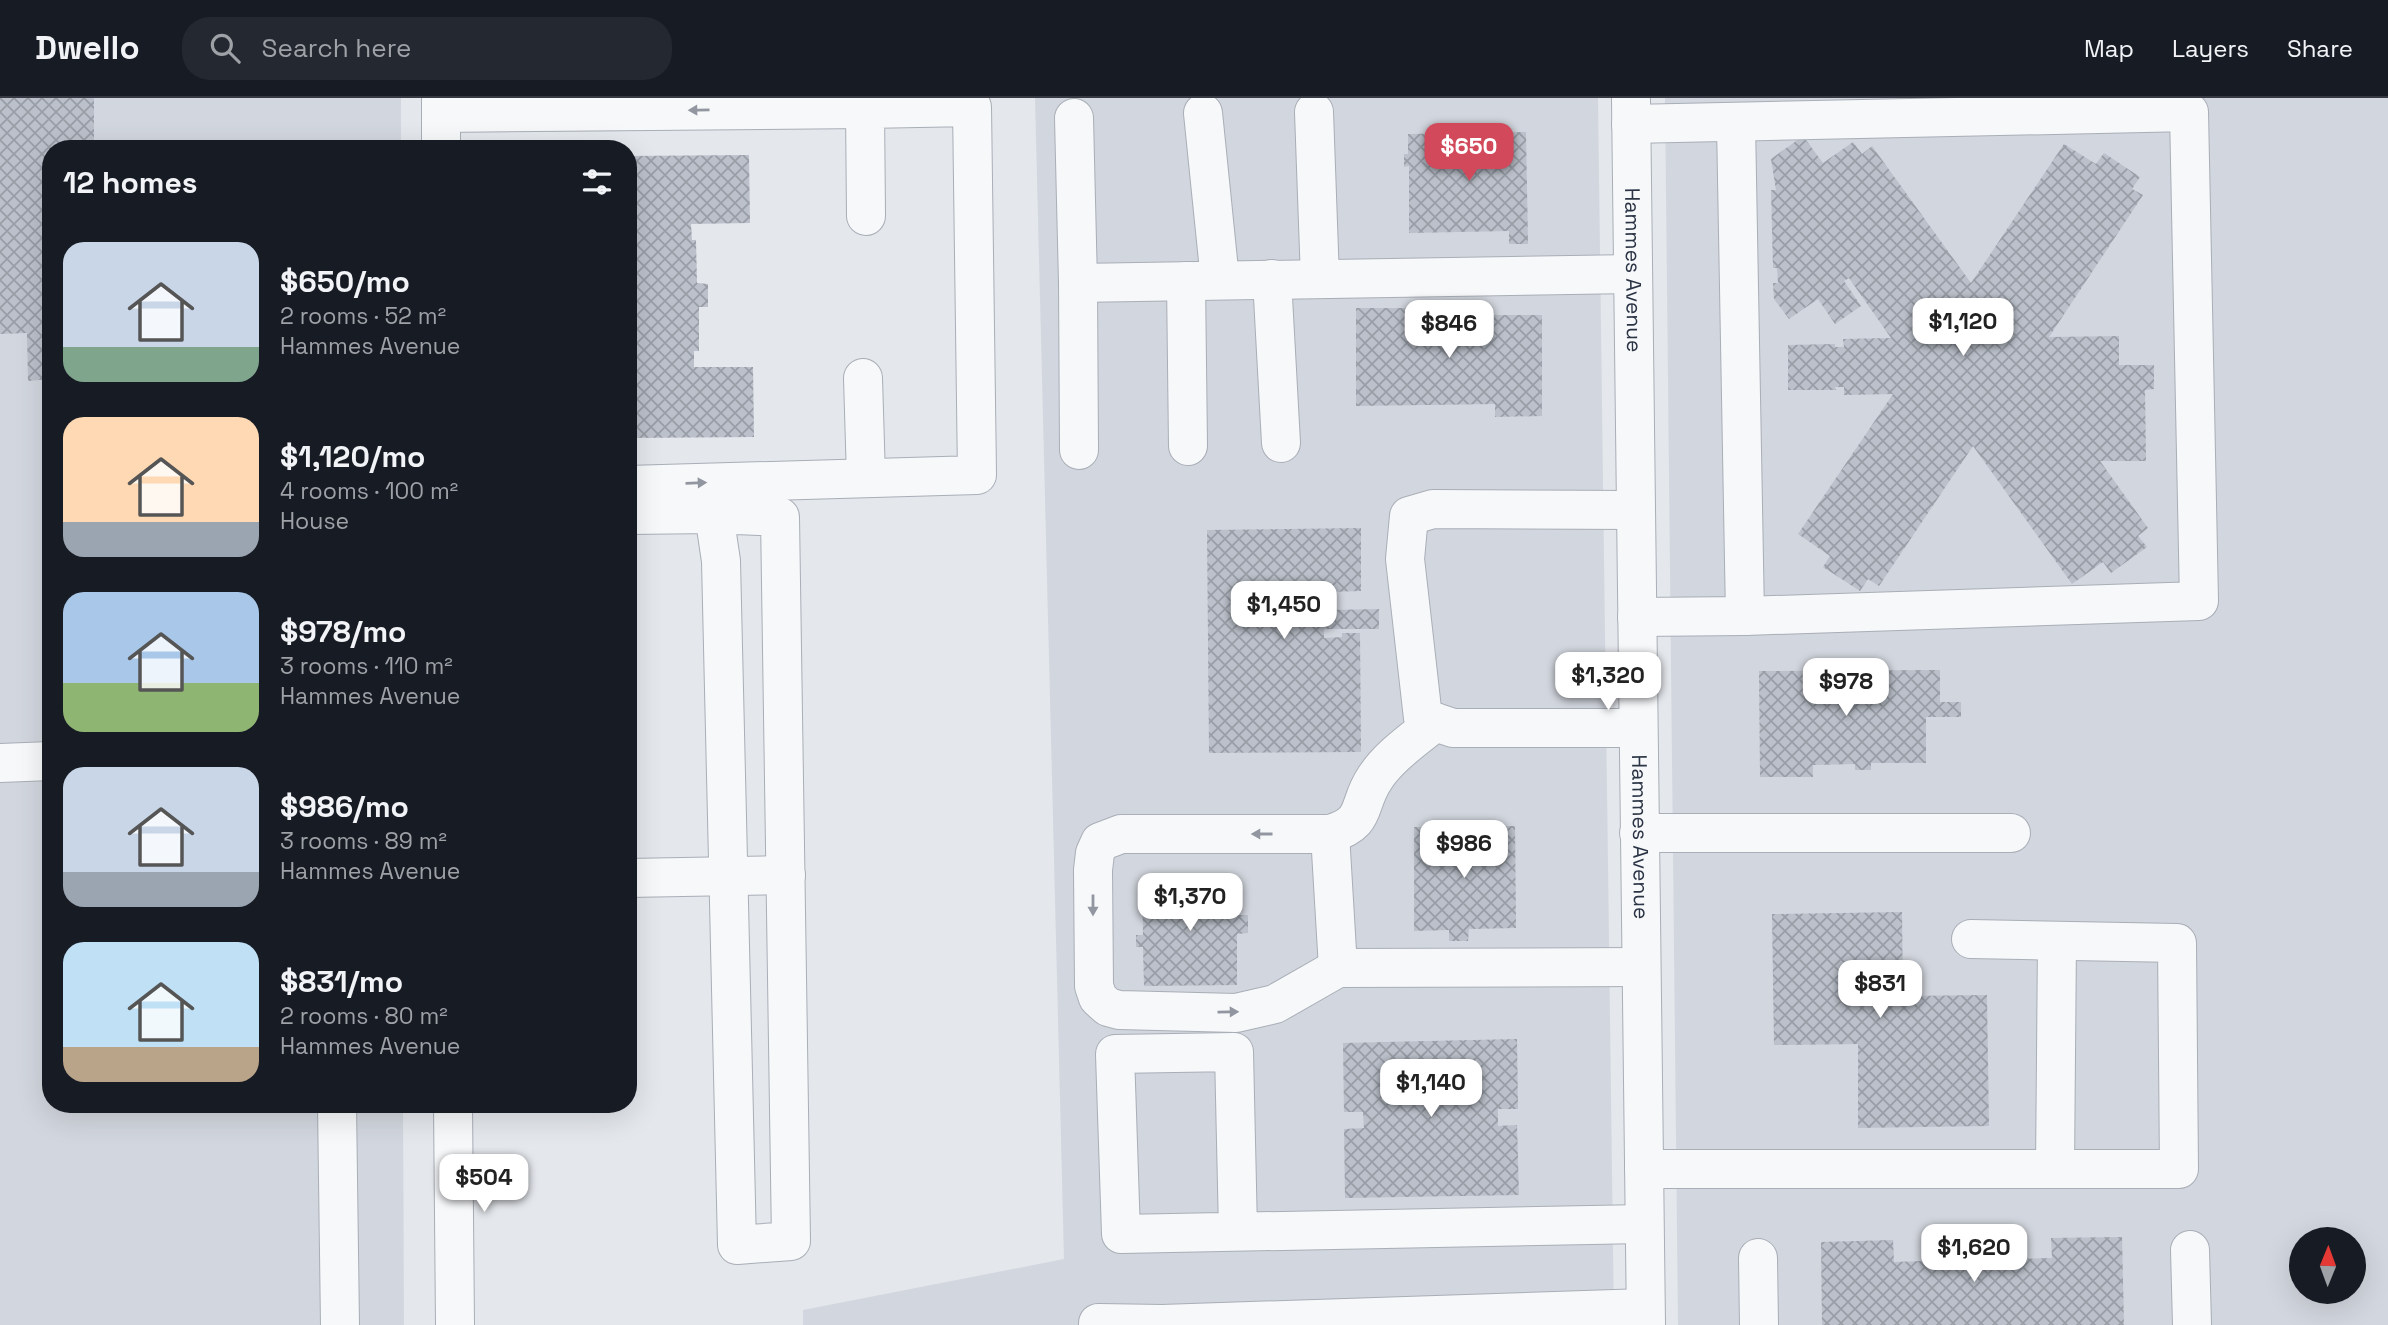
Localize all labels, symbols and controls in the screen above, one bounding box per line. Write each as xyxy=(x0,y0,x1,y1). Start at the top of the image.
search box xyxy=(182,17,672,80)
text: Dwello xyxy=(35,27,140,69)
icon: search xyxy=(206,29,244,67)
text: Search here xyxy=(262,31,411,65)
text: Map xyxy=(2084,33,2134,64)
text: Layers xyxy=(2172,33,2249,64)
text: Share xyxy=(2287,33,2353,64)
one-way arrow xyxy=(687,105,709,116)
pin: $650 xyxy=(1428,123,1510,183)
text: $650 xyxy=(1441,131,1497,161)
text: 12 homes xyxy=(63,163,198,202)
icon: filters xyxy=(578,163,616,201)
street label: Hammes Avenue xyxy=(1619,187,1648,353)
text: $650/mo xyxy=(280,262,410,301)
icon: home xyxy=(119,270,203,354)
pin: $1,120 xyxy=(1906,299,2020,358)
pin: $846 xyxy=(1408,300,1490,360)
text: 2 rooms · 52 m² xyxy=(280,301,446,331)
text: $1,120 xyxy=(1929,306,1997,336)
text: $846 xyxy=(1421,308,1477,338)
text: Hammes Avenue xyxy=(280,331,460,361)
text: $1,120/mo xyxy=(280,437,425,476)
icon: home xyxy=(119,445,203,529)
text: 4 rooms · 100 m² xyxy=(280,476,458,506)
one-way arrow xyxy=(686,477,708,489)
text: House xyxy=(280,506,349,536)
pin: $1,450 xyxy=(1227,582,1341,641)
text: $1,450 xyxy=(1247,589,1321,619)
text: $978/mo xyxy=(280,612,406,651)
icon: home xyxy=(119,620,203,704)
text: 3 rooms · 110 m² xyxy=(280,651,453,681)
pin: $1,320 xyxy=(1551,652,1665,712)
pin: $978 xyxy=(1805,658,1887,718)
text: $1,320 xyxy=(1571,660,1645,690)
text: $978 xyxy=(1819,666,1873,696)
text: Hammes Avenue xyxy=(280,681,460,711)
street label: Hammes Avenue xyxy=(1626,754,1655,920)
text: $986/mo xyxy=(280,787,409,826)
icon: home xyxy=(119,795,203,879)
pin: $986 xyxy=(1423,820,1505,880)
text: 3 rooms · 89 m² xyxy=(280,826,447,856)
one-way arrow xyxy=(1250,828,1272,840)
text: $986 xyxy=(1436,828,1492,858)
text: Hammes Avenue xyxy=(280,856,460,886)
pin: $1,370 xyxy=(1133,874,1247,933)
text: $1,370 xyxy=(1154,881,1226,911)
one-way arrow xyxy=(1087,895,1099,917)
pin: $831 xyxy=(1839,960,1921,1020)
text: $831/mo xyxy=(280,962,403,1001)
text: $831 xyxy=(1854,968,1906,998)
icon: home xyxy=(119,970,203,1054)
text: 2 rooms · 80 m² xyxy=(280,1001,448,1031)
one-way arrow xyxy=(1218,1007,1240,1018)
text: Hammes Avenue xyxy=(280,1031,460,1061)
pin: $1,140 xyxy=(1374,1060,1488,1119)
text: $1,140 xyxy=(1396,1067,1466,1097)
pin: $504 xyxy=(443,1154,525,1214)
text: $504 xyxy=(455,1162,513,1192)
pin: $1,620 xyxy=(1917,1224,2031,1284)
north arrow xyxy=(2289,1227,2366,1304)
map controls xyxy=(2289,1227,2366,1304)
text: $1,620 xyxy=(1937,1232,2011,1262)

